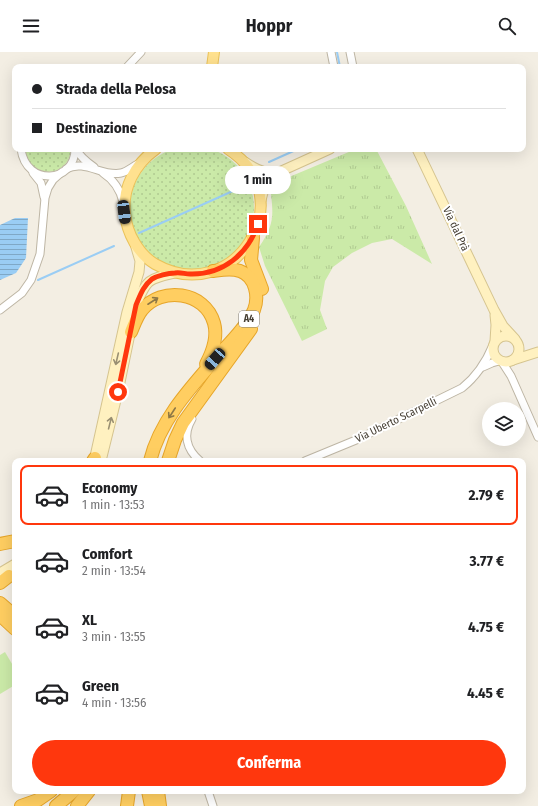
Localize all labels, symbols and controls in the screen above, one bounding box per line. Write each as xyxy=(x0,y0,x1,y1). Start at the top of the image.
icon: menu xyxy=(20,15,42,37)
text: Hoppr xyxy=(246,15,292,37)
icon: search xyxy=(496,15,518,37)
text: Strada della Pelosa xyxy=(56,80,176,98)
text: Destinazione xyxy=(56,119,137,137)
callout: 1 min xyxy=(225,166,291,194)
text: 1 min xyxy=(244,172,272,187)
car xyxy=(117,199,131,225)
street label: Via dal Prà xyxy=(440,205,472,253)
route end xyxy=(249,215,267,233)
one-way arrow xyxy=(147,297,159,305)
road number: A4 xyxy=(239,311,259,327)
car xyxy=(203,346,227,372)
one-way arrow xyxy=(112,353,120,366)
route start xyxy=(109,383,127,401)
street label: Via Uberto Scarpelli xyxy=(353,395,439,445)
map controls xyxy=(482,402,526,446)
button: layers xyxy=(482,402,526,446)
one-way arrow xyxy=(168,408,177,419)
one-way arrow xyxy=(107,417,115,430)
icon: car xyxy=(34,477,70,513)
text: Economy xyxy=(82,479,137,497)
text: 2.79 € xyxy=(468,486,504,504)
text: 1 min · 13:53 xyxy=(82,497,145,512)
icon: car xyxy=(34,543,70,579)
text: Comfort xyxy=(82,545,133,563)
text: 3.77 € xyxy=(469,552,504,570)
text: 2 min · 13:54 xyxy=(82,563,146,578)
icon: car xyxy=(34,609,70,645)
text: XL xyxy=(82,611,97,629)
text: 4.75 € xyxy=(468,618,504,636)
text: 3 min · 13:55 xyxy=(82,629,146,644)
icon: car xyxy=(34,675,70,711)
text: Green xyxy=(82,677,119,695)
text: 4.45 € xyxy=(467,684,504,702)
text: 4 min · 13:56 xyxy=(82,695,147,710)
button: Conferma xyxy=(32,740,506,786)

